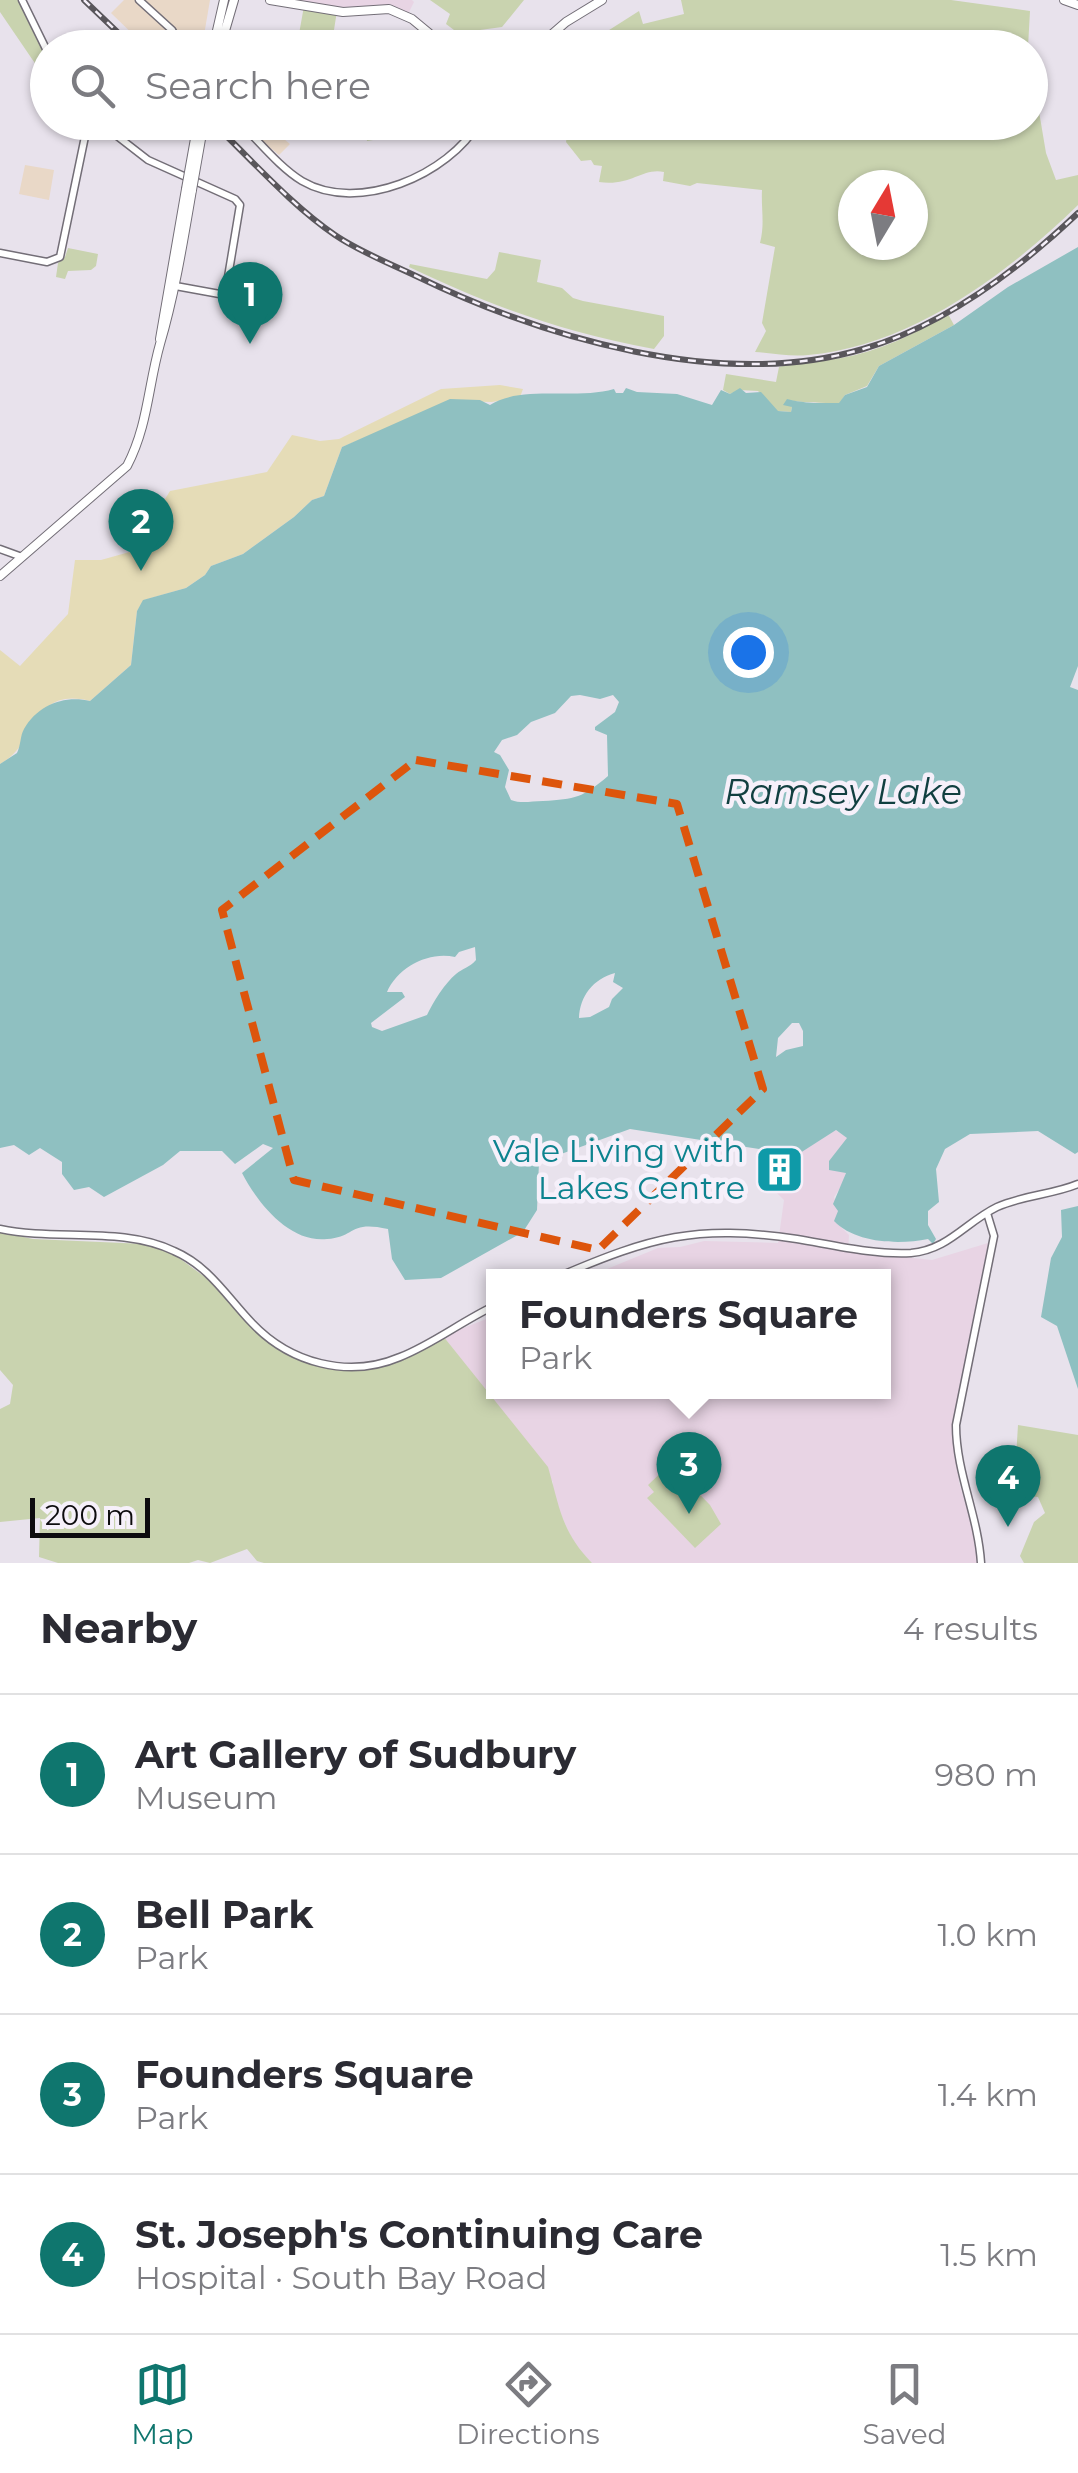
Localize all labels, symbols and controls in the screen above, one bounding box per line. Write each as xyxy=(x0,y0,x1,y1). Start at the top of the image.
search box xyxy=(30,30,1048,140)
icon: search xyxy=(65,58,120,113)
text: Search here xyxy=(145,62,371,109)
north arrow xyxy=(838,170,928,260)
pin: 1 xyxy=(218,262,282,344)
pin: 2 xyxy=(108,488,174,571)
your location xyxy=(723,627,774,678)
water label: Ramsey Lake xyxy=(724,770,962,813)
place label: Vale Living with Lakes Centre xyxy=(493,1131,745,1207)
building icon: Vale Living with Lakes Centre xyxy=(754,1143,806,1195)
popup xyxy=(486,1269,891,1399)
text: Founders Square xyxy=(519,1291,858,1338)
text: Park xyxy=(519,1338,592,1377)
pin: 3 xyxy=(656,1432,722,1514)
pin: 4 xyxy=(976,1444,1040,1527)
scale bar xyxy=(30,1493,150,1538)
text: 200 m xyxy=(45,1498,135,1532)
text: Nearby xyxy=(40,1602,197,1654)
text: 4 results xyxy=(903,1609,1038,1648)
text: Art Gallery of Sudbury xyxy=(135,1731,576,1778)
text: 1 xyxy=(66,1755,79,1794)
text: 980 m xyxy=(935,1755,1038,1794)
text: Museum xyxy=(135,1778,277,1817)
text: Bell Park xyxy=(135,1891,314,1938)
text: 2 xyxy=(63,1915,82,1954)
text: 1.0 km xyxy=(938,1915,1038,1954)
text: Park xyxy=(135,1938,208,1977)
text: Founders Square xyxy=(135,2051,474,2098)
text: 3 xyxy=(63,2075,82,2114)
text: 1.4 km xyxy=(938,2075,1038,2114)
text: Park xyxy=(135,2098,208,2137)
text: St. Joseph's Continuing Care xyxy=(135,2211,703,2258)
text: 4 xyxy=(61,2235,84,2274)
text: 1.5 km xyxy=(940,2235,1038,2274)
text: Hospital · South Bay Road xyxy=(135,2258,547,2297)
tab: Map xyxy=(131,2357,194,2451)
tab: Directions xyxy=(456,2357,600,2451)
tab: Saved xyxy=(862,2357,947,2451)

